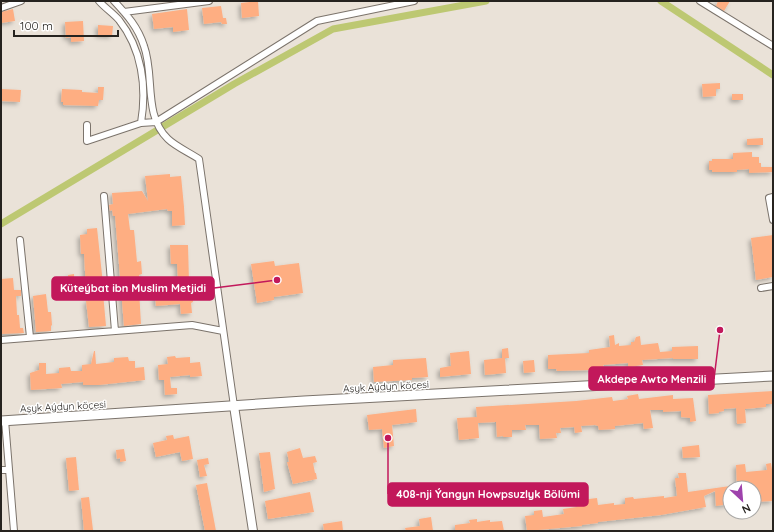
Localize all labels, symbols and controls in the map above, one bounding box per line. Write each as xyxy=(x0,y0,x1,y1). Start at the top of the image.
scale bar xyxy=(14,12,118,38)
text: 100 m xyxy=(20,18,53,33)
callout: Küteýbat ibn Muslim Metjidi xyxy=(52,277,214,300)
text: Küteýbat ibn Muslim Metjidi xyxy=(60,281,206,295)
callout: Akdepe Awto Menzili xyxy=(589,367,714,390)
text: Akdepe Awto Menzili xyxy=(598,372,706,386)
street label: Aşyk Aýdyn köçesi xyxy=(343,378,429,395)
street label: Aşyk Aýdyn köçesi xyxy=(20,398,106,415)
north arrow xyxy=(722,480,762,520)
callout: 408-nji Ýangyn Howpsuzlyk Bölümi xyxy=(388,483,588,506)
text: 408-nji Ýangyn Howpsuzlyk Bölümi xyxy=(396,487,580,501)
text: N xyxy=(740,501,753,517)

